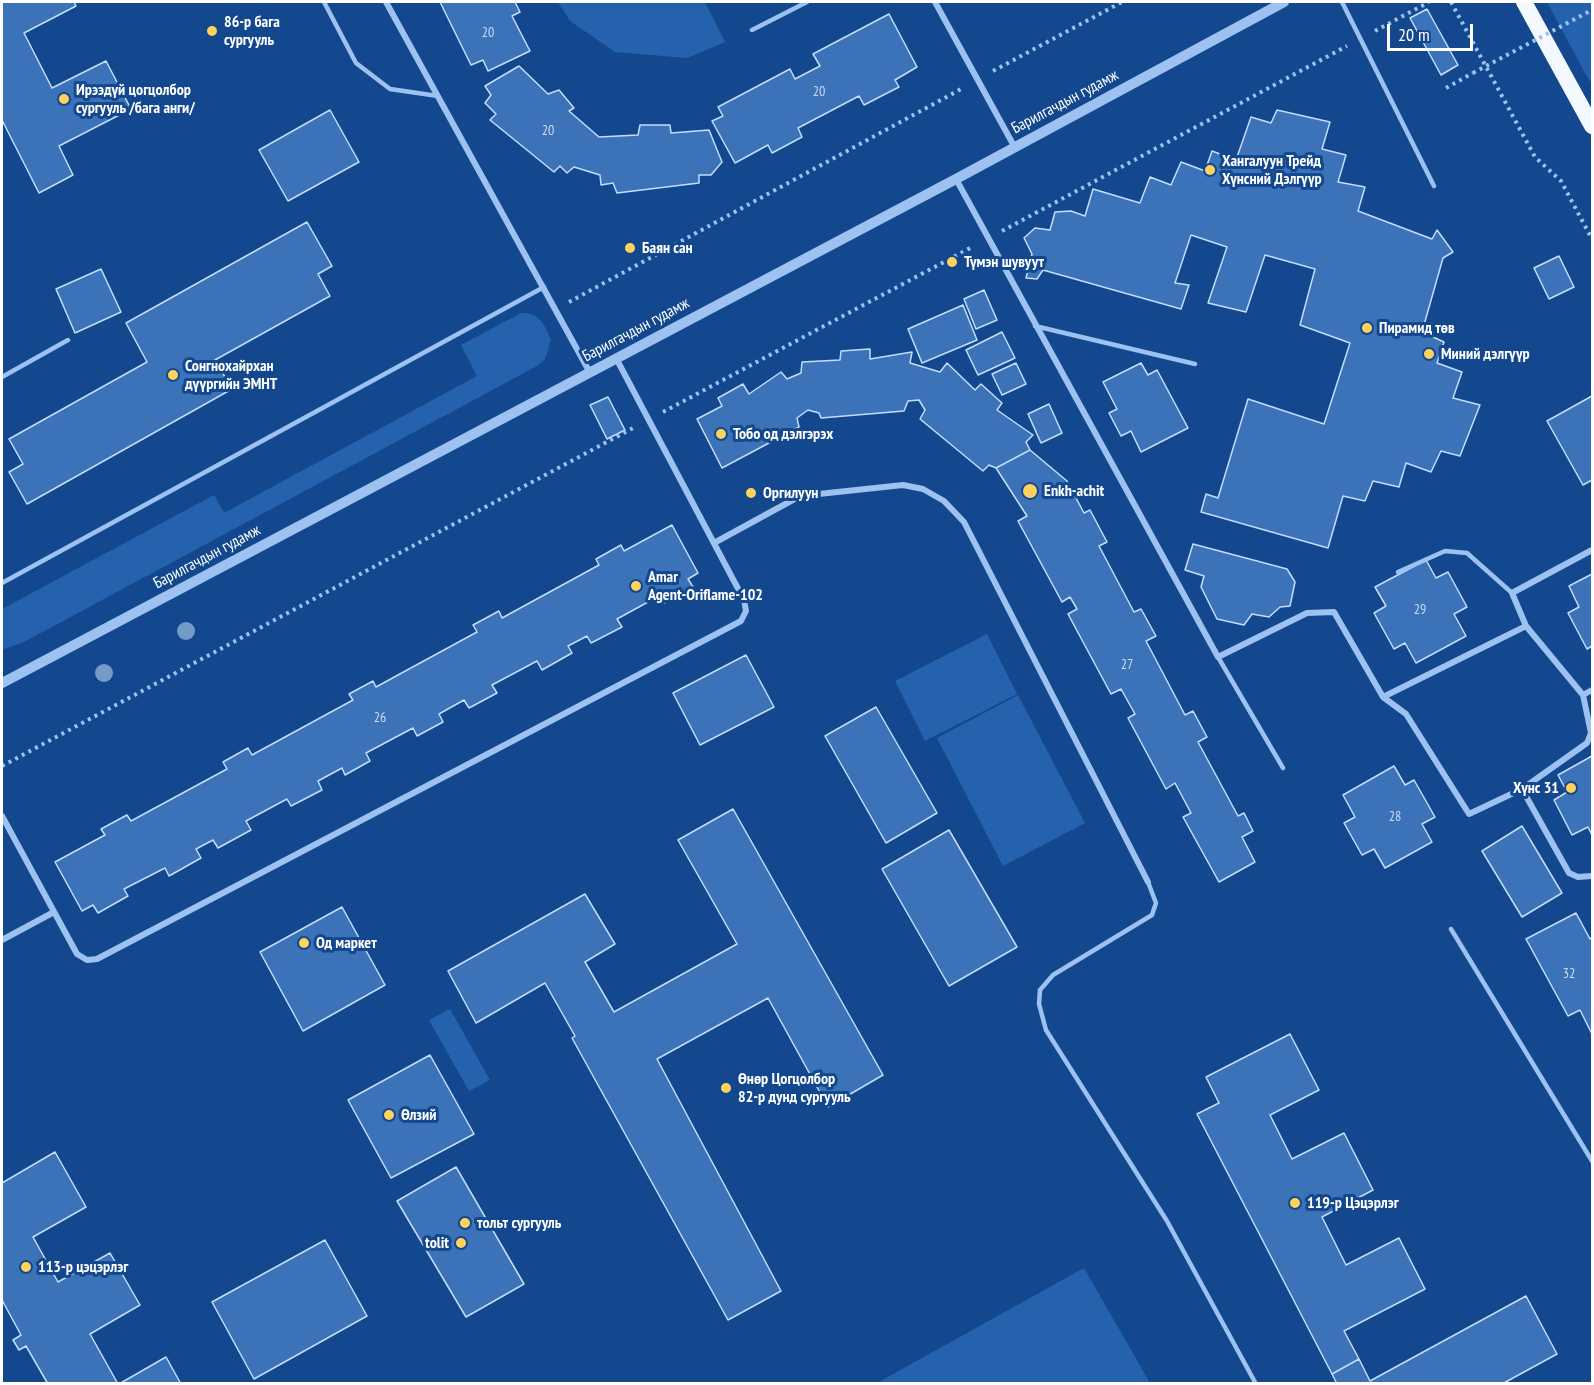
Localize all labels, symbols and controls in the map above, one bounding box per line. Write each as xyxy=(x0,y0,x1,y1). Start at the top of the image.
place label: 86-р бага сургууль xyxy=(224,12,280,50)
scale bar xyxy=(1390,12,1476,50)
text: 20 m xyxy=(1398,23,1430,46)
marker: 86-р бага сургууль xyxy=(205,24,219,38)
house number: 20 xyxy=(482,25,494,41)
street label: Барилгачдын гудамж xyxy=(1008,66,1122,138)
place label: Ирээдүй цогцолбор сургууль /бага анги/ xyxy=(76,80,195,118)
house number: 20 xyxy=(813,84,825,100)
marker: Ирээдүй цогцолбор сургууль /бага анги/ xyxy=(57,92,71,106)
house number: 20 xyxy=(542,123,554,139)
place label: Хангалуун Трейд Хүнсний Дэлгүүр xyxy=(1222,151,1322,189)
marker: Хангалуун Трейд Хүнсний Дэлгүүр xyxy=(1203,163,1217,177)
place label: Баян сан xyxy=(642,238,693,258)
marker: Баян сан xyxy=(623,241,637,255)
place label: Түмэн шувуут xyxy=(964,252,1044,272)
marker: Түмэн шувуут xyxy=(945,255,959,269)
street label: Барилгачдын гудамж xyxy=(579,294,693,366)
place label: Пирамид төв xyxy=(1379,318,1455,338)
marker: Пирамид төв xyxy=(1360,321,1374,335)
place label: Миний дэлгүүр xyxy=(1441,344,1530,364)
marker: Миний дэлгүүр xyxy=(1422,347,1436,361)
place label: Сонгнохайрхан дүүргийн ЭМНТ xyxy=(185,356,277,394)
marker: Сонгнохайрхан дүүргийн ЭМНТ xyxy=(166,368,180,382)
place label: Тобо од дэлгэрэх xyxy=(733,424,833,444)
marker: Тобо од дэлгэрэх xyxy=(714,427,728,441)
place label: Enkh-achit xyxy=(1044,481,1104,501)
marker: Enkh-achit xyxy=(1021,482,1039,500)
place label: Оргилуун xyxy=(763,483,818,503)
marker: Оргилуун xyxy=(744,486,758,500)
street label: Барилгачдын гудамж xyxy=(150,521,264,593)
place label: Amar Agent-Oriflame-102 xyxy=(648,567,763,605)
marker: Amar Agent-Oriflame-102 xyxy=(629,579,643,593)
house number: 29 xyxy=(1414,602,1426,618)
house number: 27 xyxy=(1121,657,1133,673)
house number: 26 xyxy=(374,710,386,726)
place label: Хүнс 31 xyxy=(1513,778,1559,798)
marker: Хүнс 31 xyxy=(1564,781,1578,795)
house number: 28 xyxy=(1389,809,1401,825)
place label: Од маркет xyxy=(316,933,377,953)
marker: Од маркет xyxy=(297,936,311,950)
house number: 32 xyxy=(1563,966,1575,982)
place label: Өнөр Цогцолбор 82-р дунд сургууль xyxy=(738,1069,850,1107)
marker: Өнөр Цогцолбор 82-р дунд сургууль xyxy=(719,1081,733,1095)
place label: Өлзий xyxy=(401,1105,436,1125)
marker: Өлзий xyxy=(382,1108,396,1122)
place label: 119-р Цэцэрлэг xyxy=(1307,1193,1399,1213)
marker: 119-р Цэцэрлэг xyxy=(1288,1196,1302,1210)
place label: тольт сургууль xyxy=(477,1213,561,1233)
marker: тольт сургууль xyxy=(458,1216,472,1230)
place label: tolit xyxy=(425,1233,449,1253)
marker: tolit xyxy=(454,1236,468,1250)
place label: 113-р цэцэрлэг xyxy=(38,1257,128,1277)
marker: 113-р цэцэрлэг xyxy=(19,1260,33,1274)

